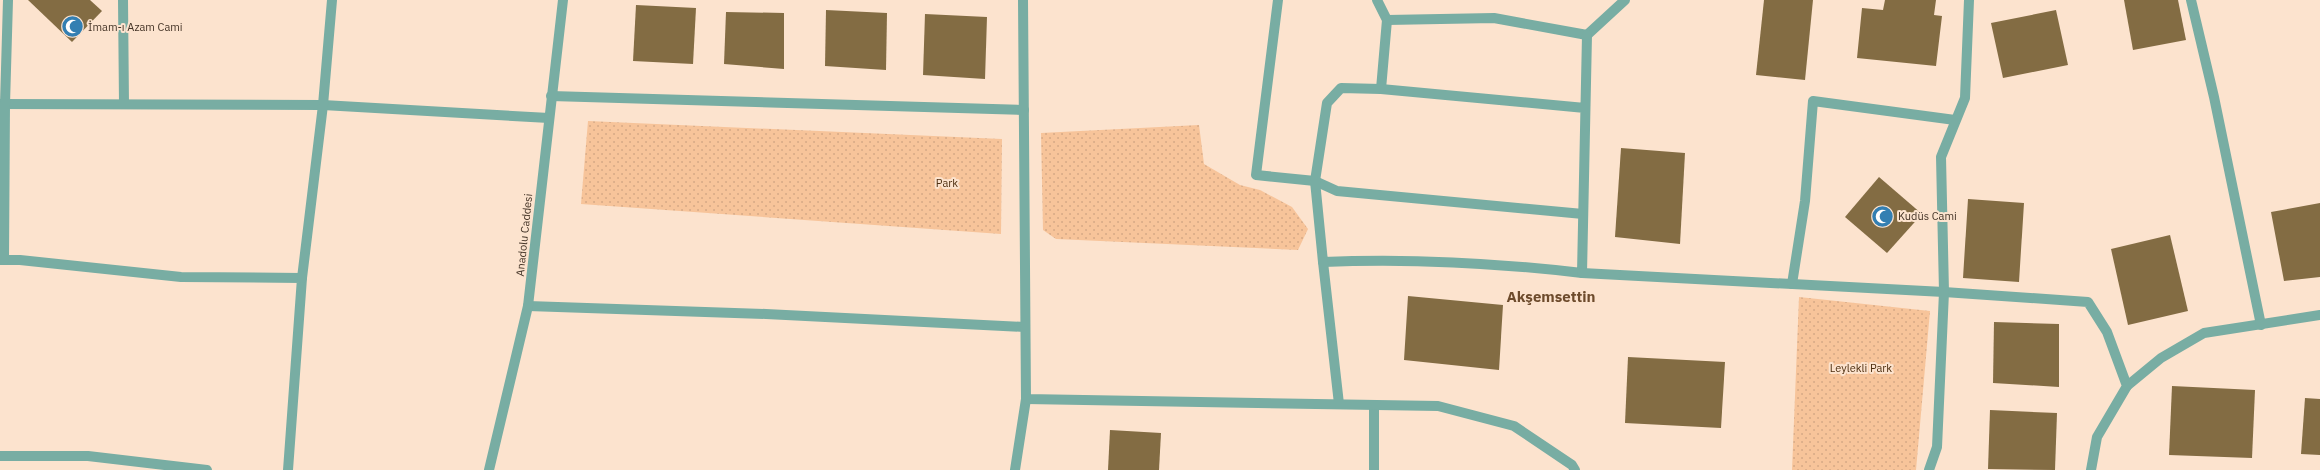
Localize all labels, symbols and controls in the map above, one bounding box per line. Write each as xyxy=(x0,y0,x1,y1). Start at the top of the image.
mosque icon: İmam-ı Azam Cami xyxy=(59,14,85,40)
place label: İmam-ı Azam Cami xyxy=(88,20,183,34)
park label: Park xyxy=(936,176,958,190)
street label: Anadolu Caddesi xyxy=(513,193,535,277)
mosque icon: Kudüs Cami xyxy=(1870,203,1896,229)
place label: Kudüs Cami xyxy=(1898,209,1957,223)
district label: Akşemsettin xyxy=(1507,287,1595,306)
park label: Leylekli Park xyxy=(1830,361,1892,375)

